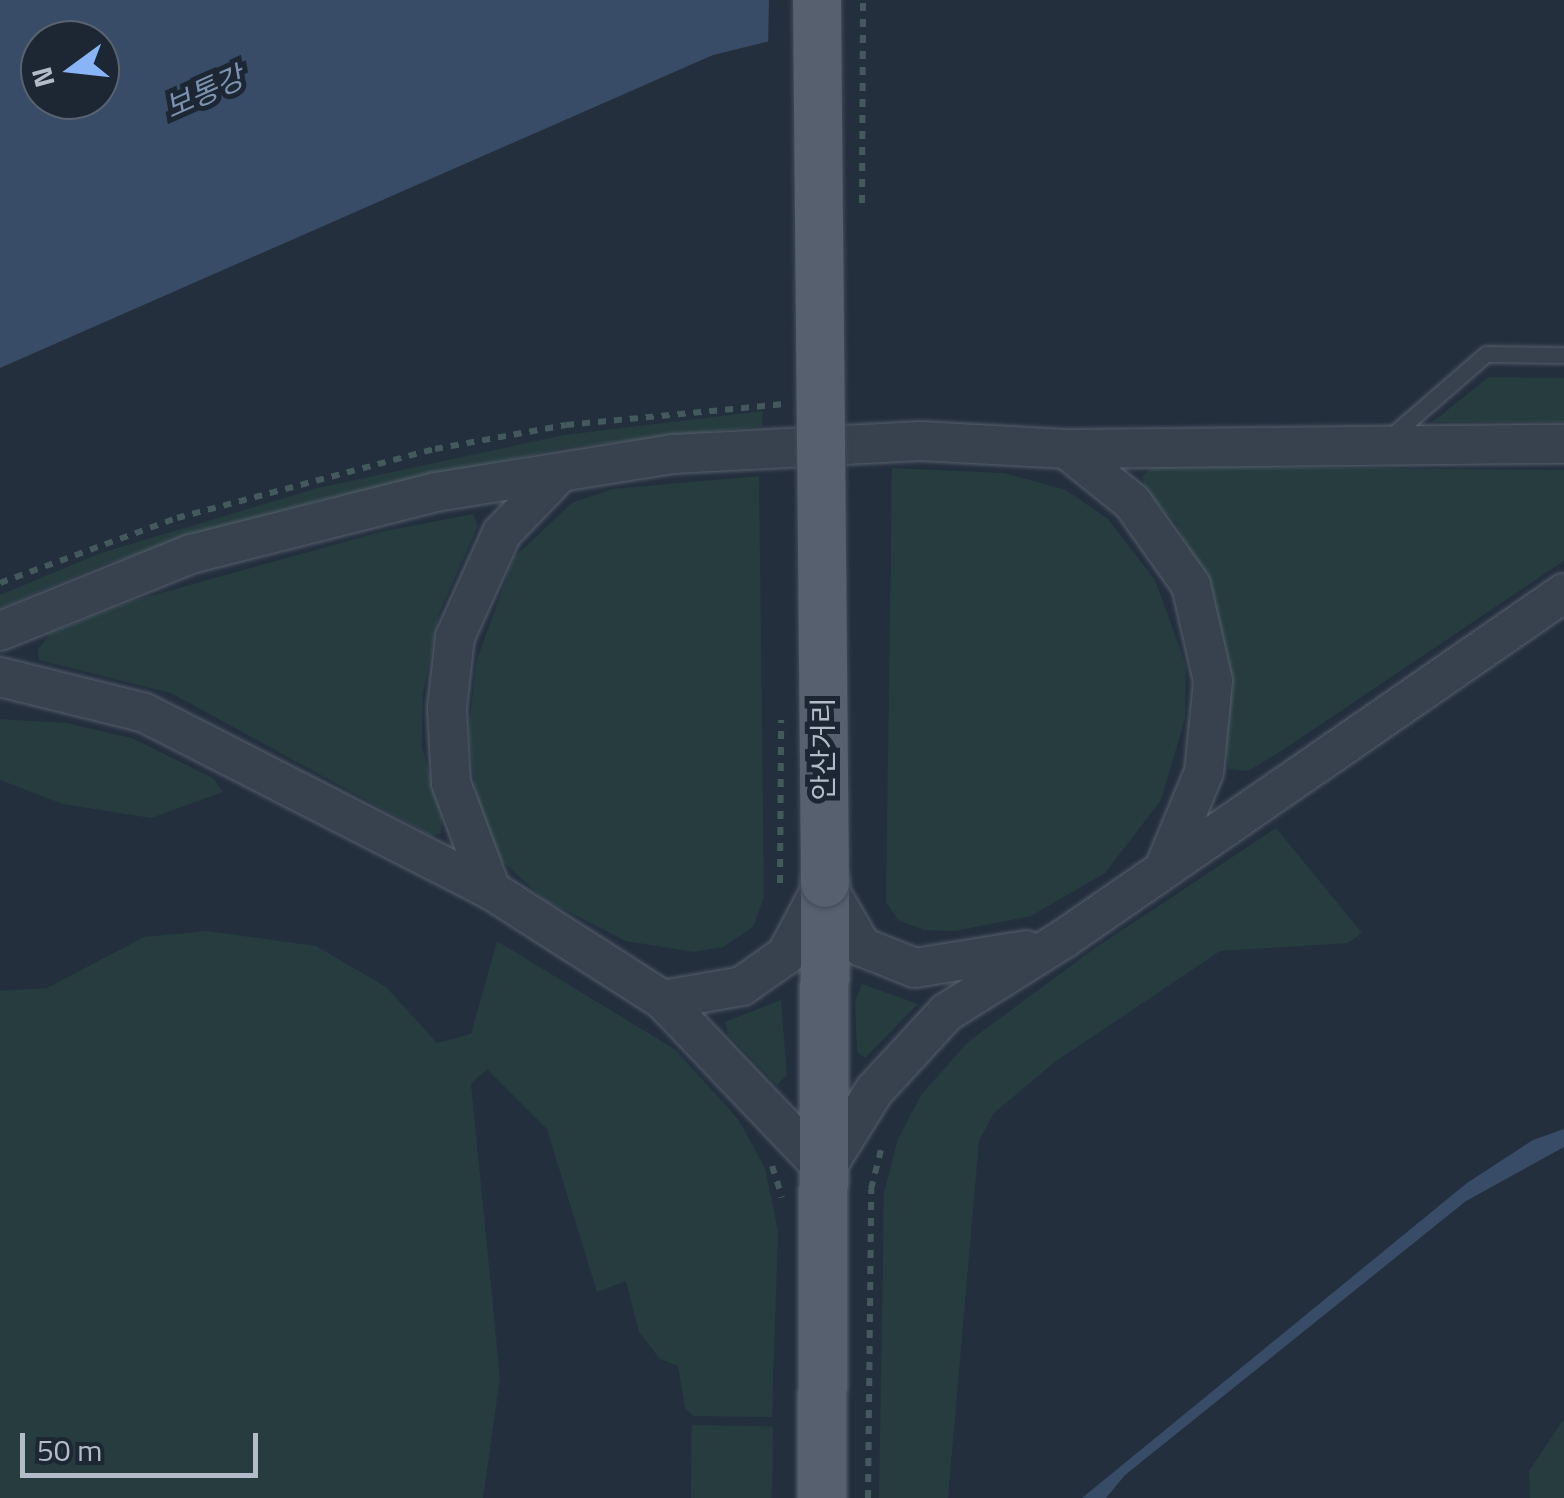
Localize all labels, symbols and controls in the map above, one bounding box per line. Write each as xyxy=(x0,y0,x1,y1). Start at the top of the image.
north arrow xyxy=(20,20,120,120)
water label: 보통강 xyxy=(159,59,249,125)
text: N xyxy=(19,62,66,92)
street label: 안산거리 xyxy=(806,697,840,801)
scale bar xyxy=(25,1413,262,1475)
text: 50 m xyxy=(37,1427,102,1473)

